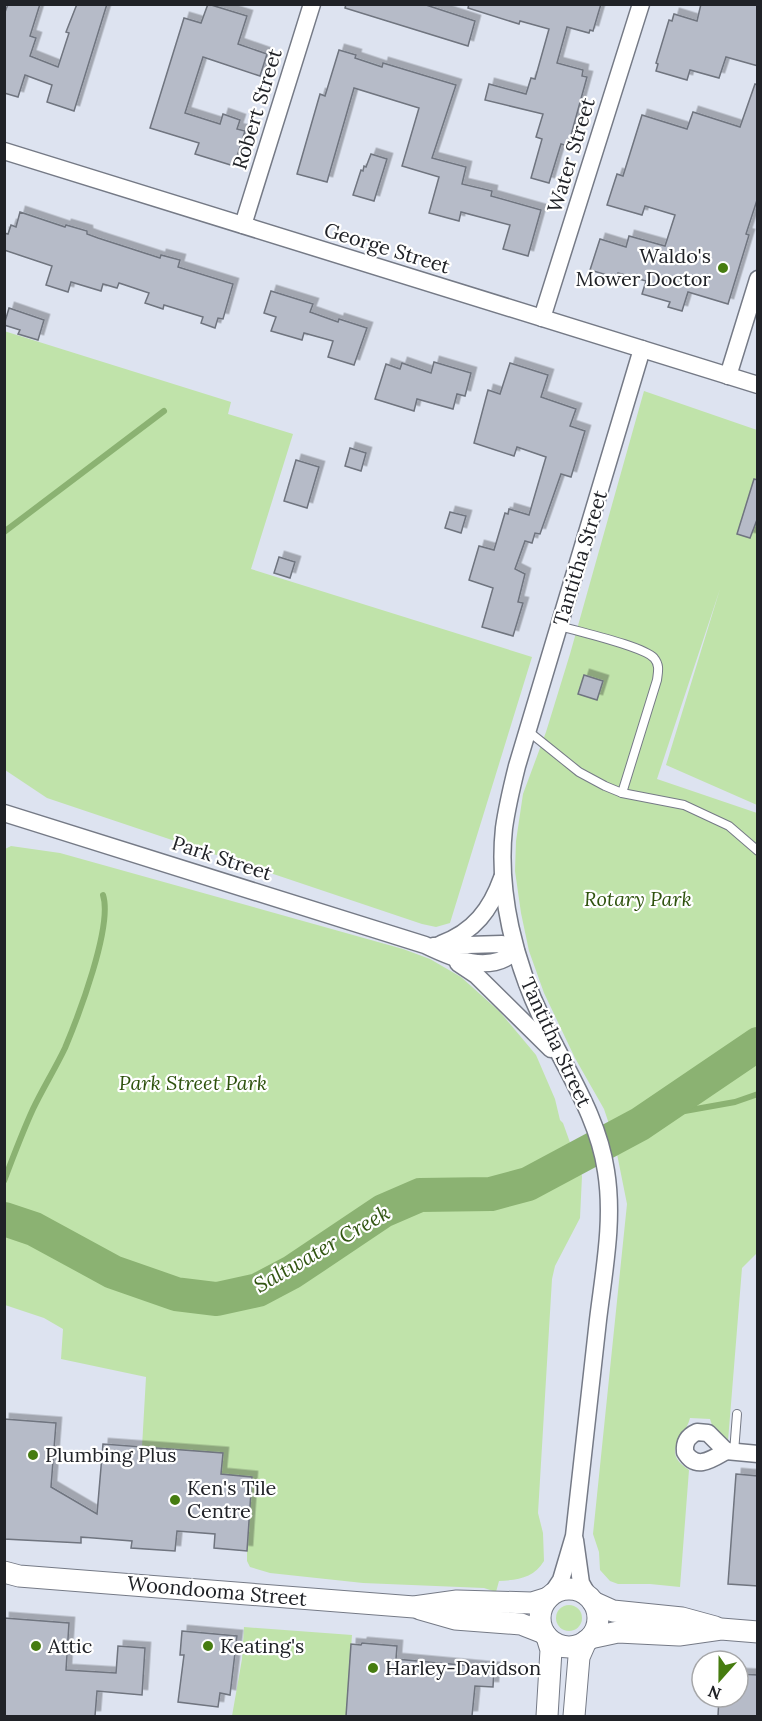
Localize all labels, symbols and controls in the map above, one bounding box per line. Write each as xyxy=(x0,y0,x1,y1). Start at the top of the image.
street label: Robert Street xyxy=(226,45,287,172)
street label: Water Street xyxy=(541,94,600,215)
street label: George Street xyxy=(321,217,453,279)
place label: Waldo's Mower Doctor xyxy=(576,243,711,291)
marker: Waldo's Mower Doctor xyxy=(716,261,730,275)
street label: Tantitha Street xyxy=(547,487,612,629)
street label: Park Street xyxy=(169,830,276,885)
park label: Rotary Park xyxy=(584,886,692,911)
street label: Tantitha Street xyxy=(515,973,598,1111)
park label: Park Street Park xyxy=(119,1070,267,1095)
water label: Saltwater Creek xyxy=(249,1199,395,1298)
place label: Plumbing Plus xyxy=(45,1442,177,1467)
marker: Plumbing Plus xyxy=(26,1448,40,1462)
place label: Ken's Tile Centre xyxy=(187,1475,277,1523)
marker: Ken's Tile Centre xyxy=(168,1493,182,1507)
street label: Woondooma Street xyxy=(126,1570,308,1611)
place label: Attic xyxy=(47,1633,92,1658)
place label: Keating's xyxy=(220,1633,304,1658)
marker: Attic xyxy=(29,1639,43,1653)
marker: Keating's xyxy=(201,1639,215,1653)
north arrow xyxy=(690,1649,750,1709)
place label: Harley-Davidson xyxy=(385,1655,541,1680)
marker: Harley-Davidson xyxy=(366,1661,380,1675)
text: N xyxy=(705,1681,724,1705)

